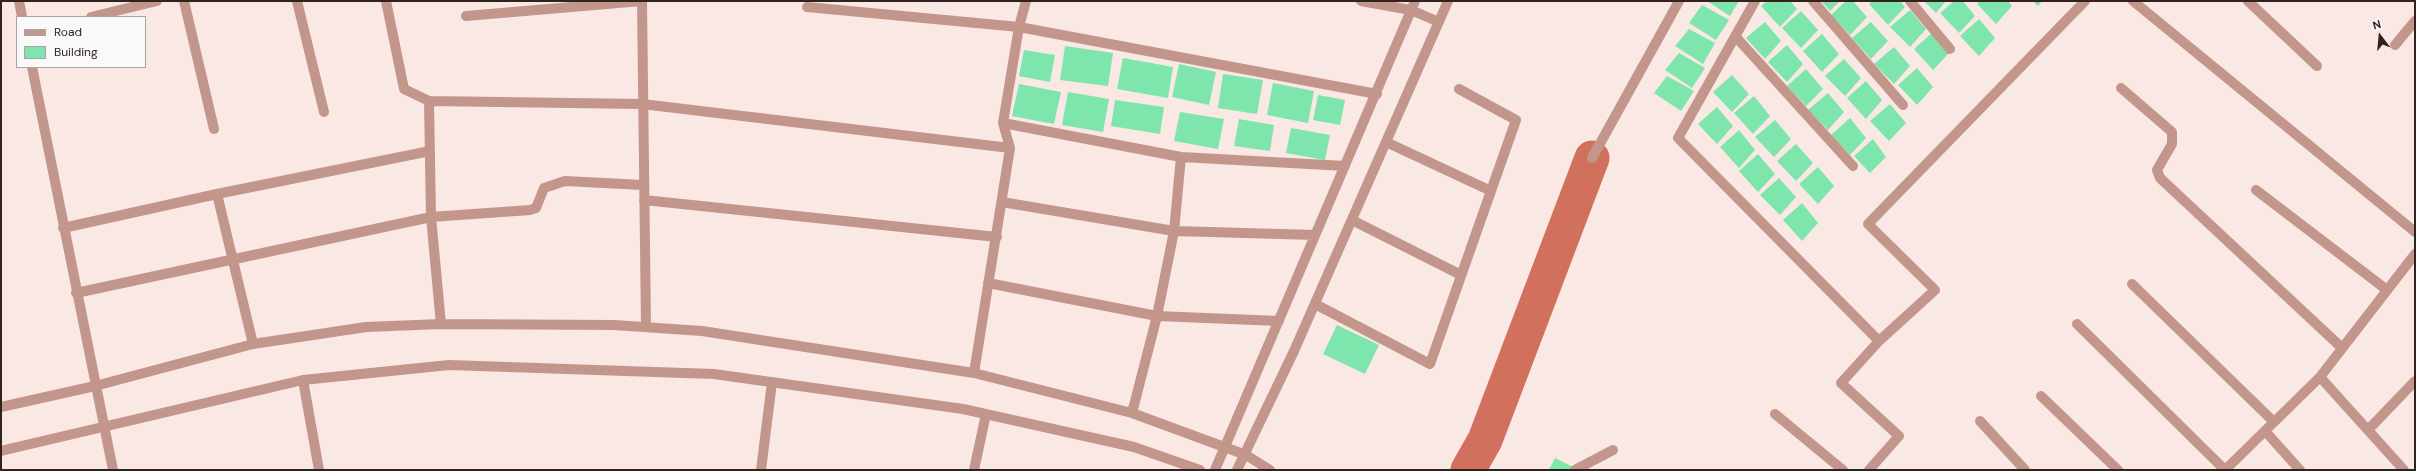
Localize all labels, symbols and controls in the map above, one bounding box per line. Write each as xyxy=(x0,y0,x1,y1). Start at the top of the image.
legend xyxy=(16,16,146,68)
north arrow xyxy=(2360,16,2400,56)
text: N xyxy=(2371,17,2382,32)
text: Road xyxy=(54,24,82,40)
text: Building xyxy=(54,44,98,60)

